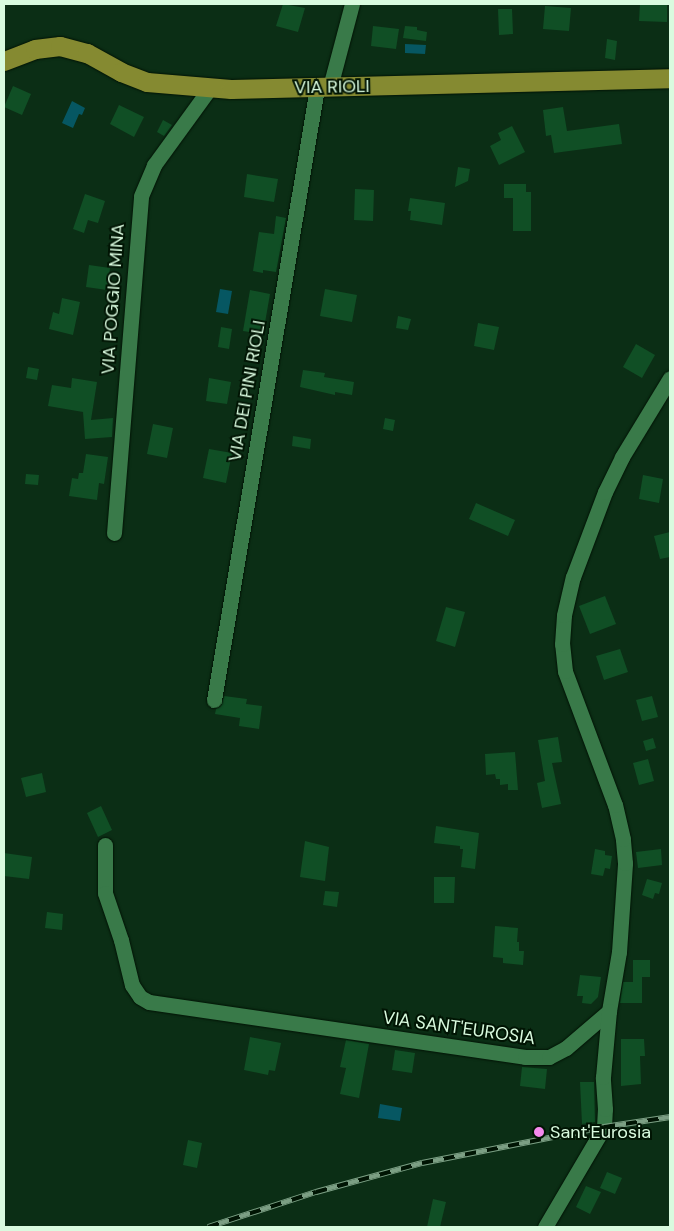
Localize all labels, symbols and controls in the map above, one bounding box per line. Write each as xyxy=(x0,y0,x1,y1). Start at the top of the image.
street label: VIA RIOLI xyxy=(294,76,370,98)
street label: VIA POGGIO MINA xyxy=(97,223,129,375)
street label: VIA DEI PINI RIOLI xyxy=(224,319,270,463)
street label: VIA SANT'EUROSIA xyxy=(381,1007,537,1049)
place label: Sant'Eurosia xyxy=(550,1121,651,1143)
marker: Sant'Eurosia xyxy=(532,1125,546,1139)

